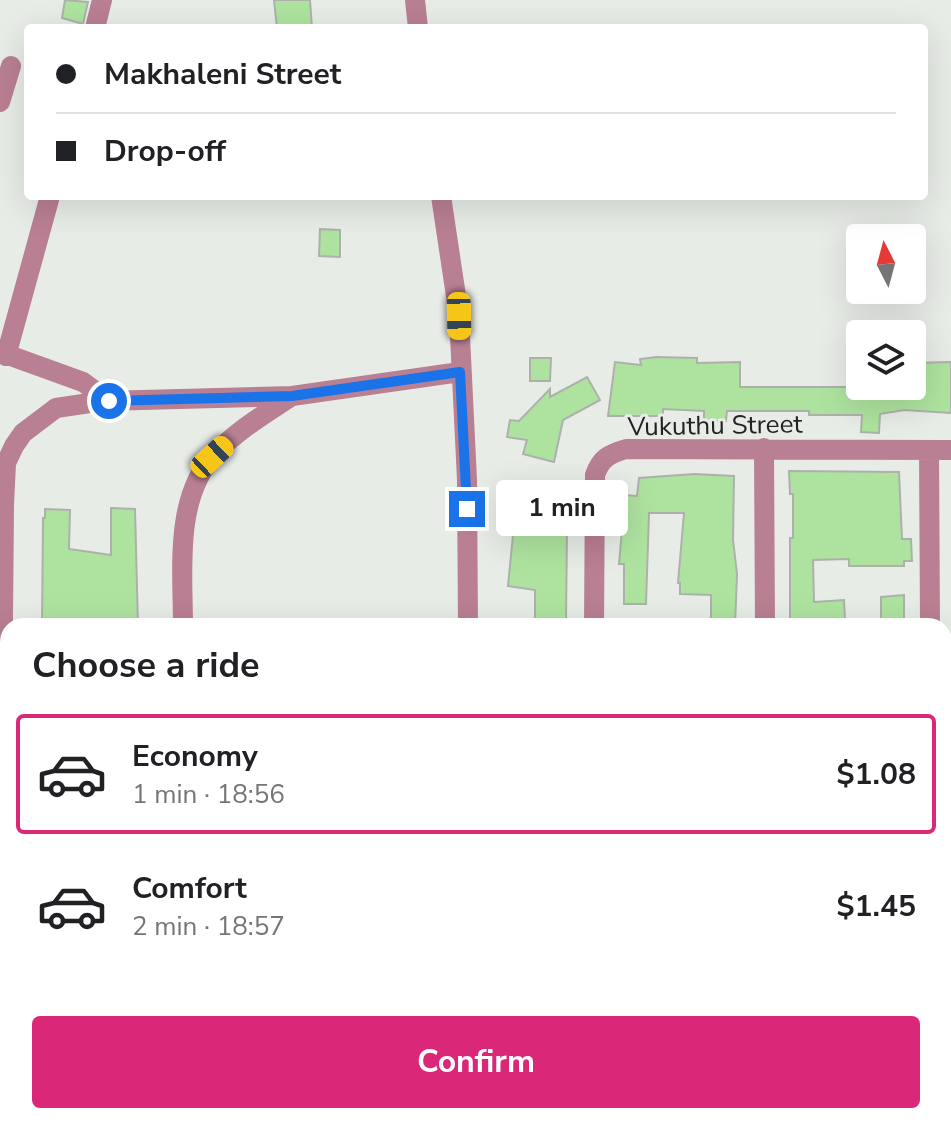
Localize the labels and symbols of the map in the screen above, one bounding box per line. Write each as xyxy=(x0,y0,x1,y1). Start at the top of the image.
north arrow xyxy=(846,224,926,304)
car xyxy=(447,292,471,340)
route start xyxy=(91,383,127,419)
street label: Vukuthu Street xyxy=(626,406,804,445)
car xyxy=(186,432,238,482)
callout: 1 min xyxy=(495,481,627,537)
route end xyxy=(449,491,485,527)

